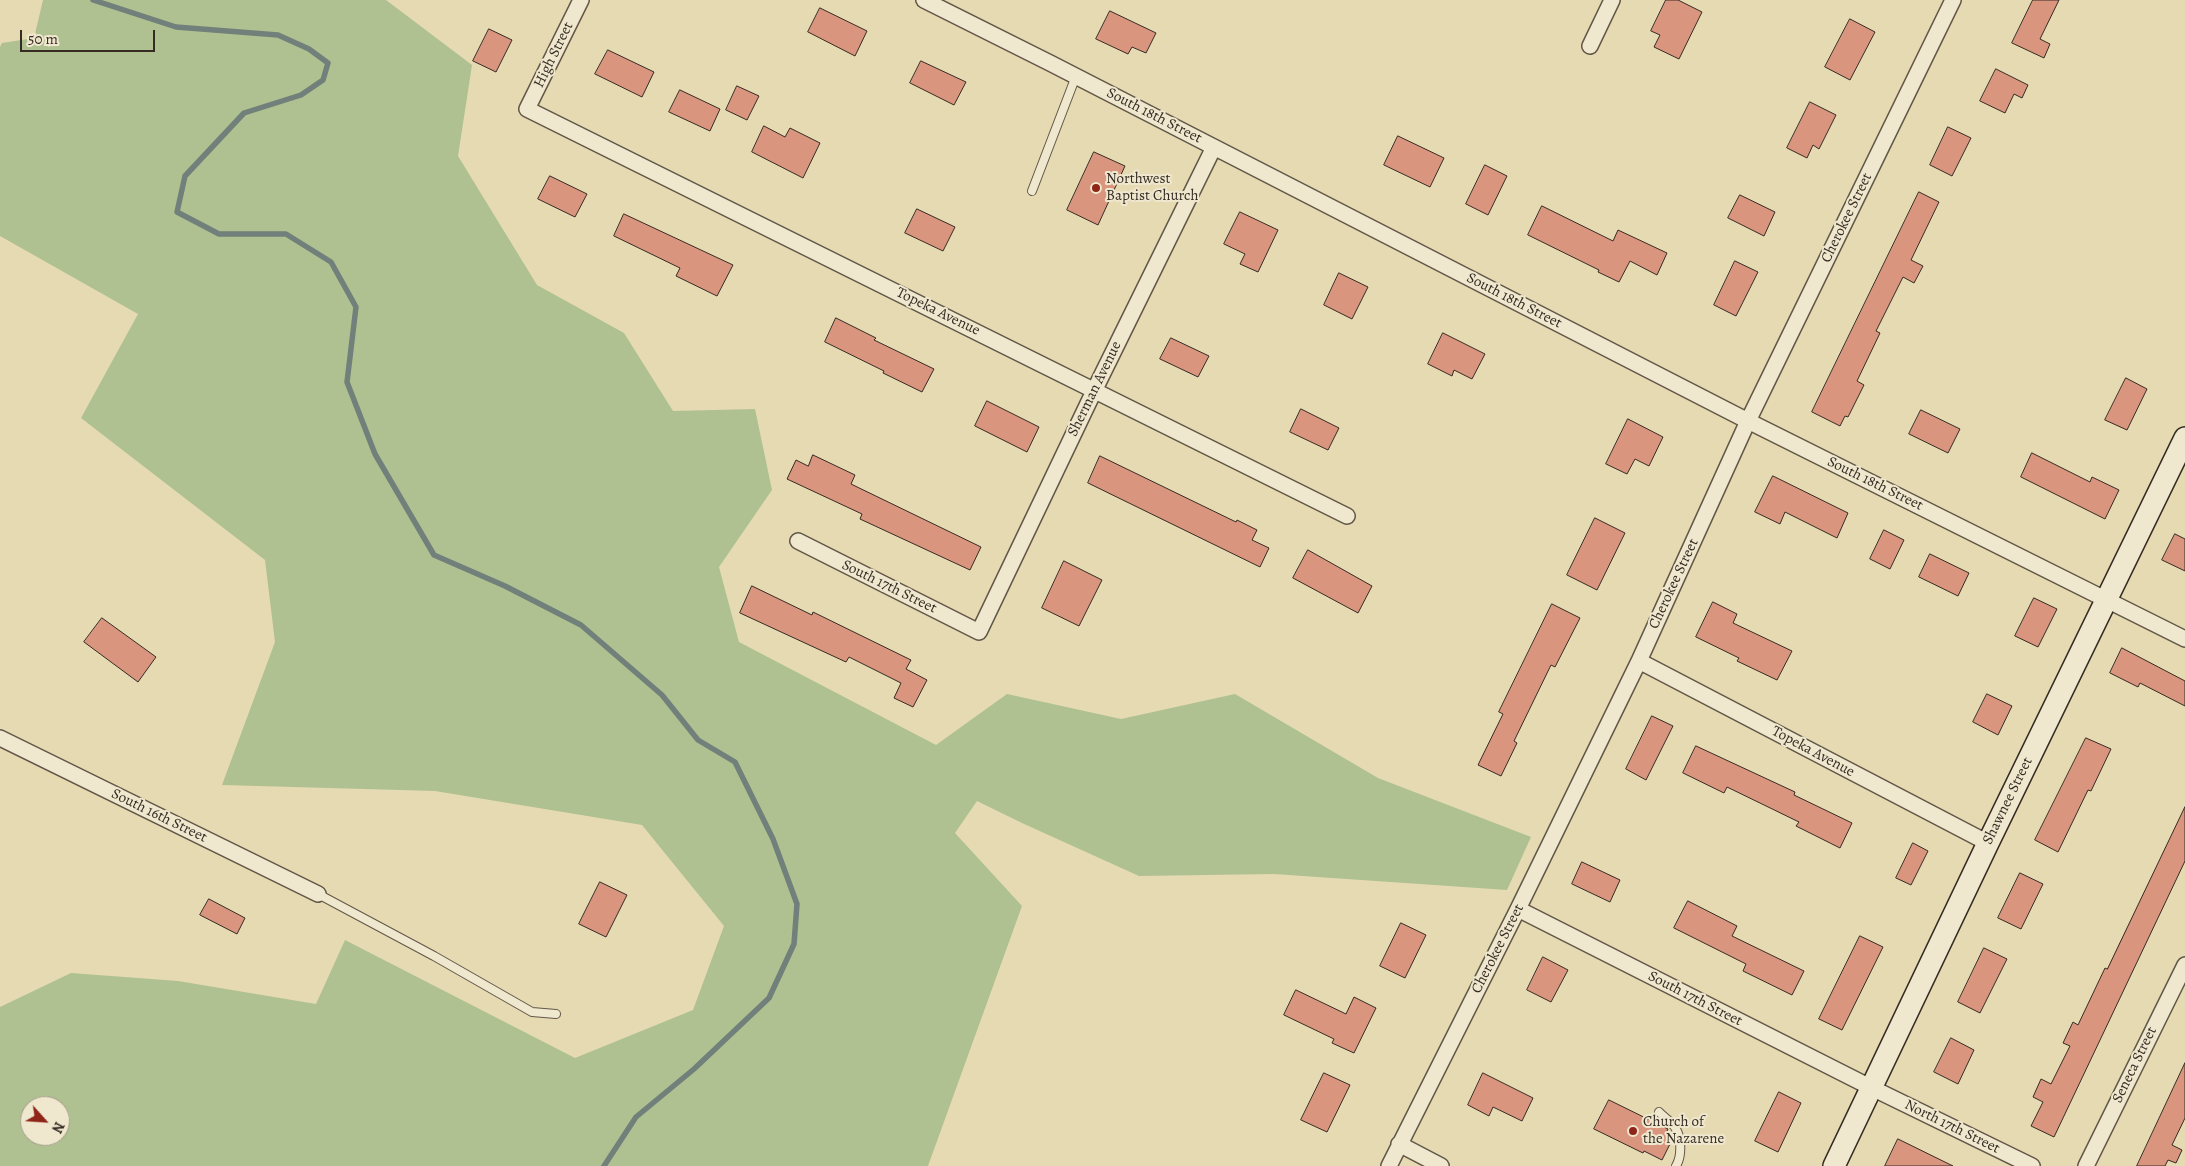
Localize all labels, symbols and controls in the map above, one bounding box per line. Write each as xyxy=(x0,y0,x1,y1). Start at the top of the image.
street label: High Street xyxy=(530,19,578,91)
scale bar xyxy=(22,20,158,52)
text: 50 m xyxy=(28,29,58,49)
street label: South 18th Street xyxy=(1103,84,1205,148)
place label: Northwest Baptist Church xyxy=(1106,170,1198,205)
street label: Cherokee Street xyxy=(1818,170,1876,266)
marker: Northwest Baptist Church xyxy=(1090,182,1102,194)
street label: South 18th Street xyxy=(1463,269,1565,333)
street label: Topeka Avenue xyxy=(893,284,983,340)
street label: Sherman Avenue xyxy=(1064,338,1126,440)
street label: South 18th Street xyxy=(1824,453,1926,515)
street label: Cherokee Street xyxy=(1645,536,1703,632)
street label: South 17th Street xyxy=(839,556,939,618)
street label: Topeka Avenue xyxy=(1769,723,1857,781)
street label: Shawnee Street xyxy=(1979,755,2037,847)
street label: South 16th Street xyxy=(108,785,210,847)
street label: Cherokee Street xyxy=(1468,901,1528,997)
street label: South 17th Street xyxy=(1645,968,1745,1030)
street label: Seneca Street xyxy=(2109,1024,2161,1106)
north arrow xyxy=(20,1096,70,1146)
street label: North 17th Street xyxy=(1901,1096,2003,1158)
place label: Church of the Nazarene xyxy=(1643,1113,1724,1148)
text: N xyxy=(47,1119,69,1136)
marker: Church of the Nazarene xyxy=(1627,1125,1639,1137)

